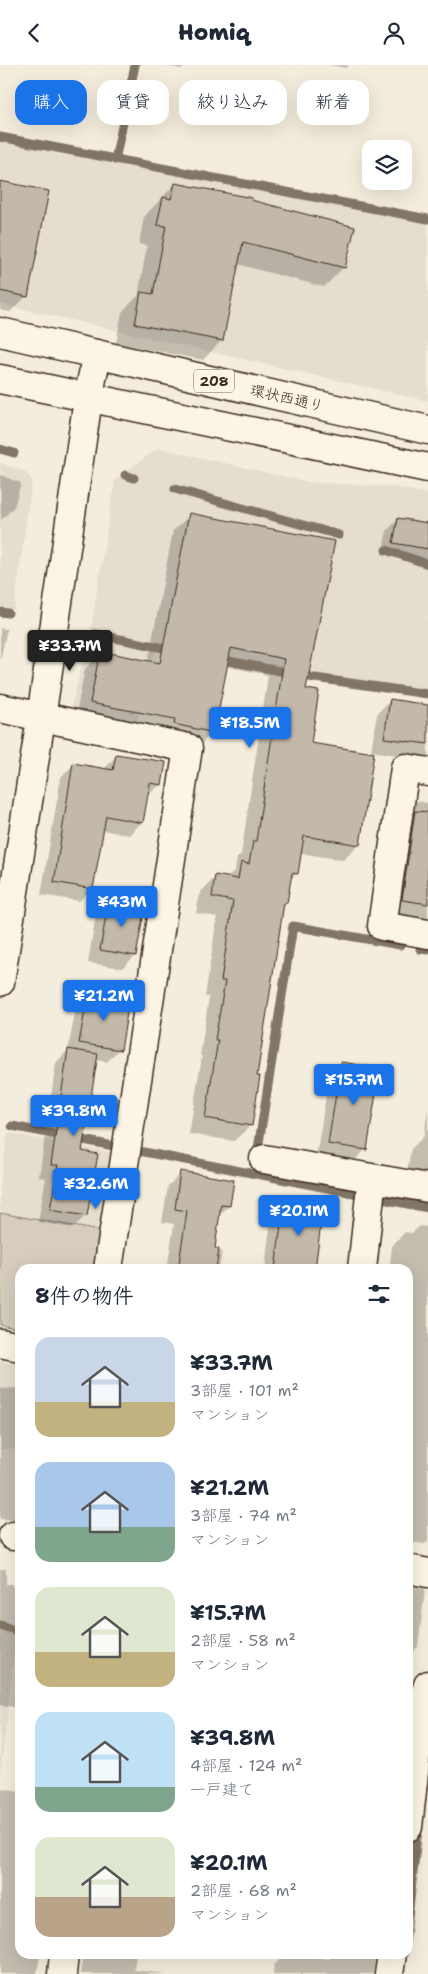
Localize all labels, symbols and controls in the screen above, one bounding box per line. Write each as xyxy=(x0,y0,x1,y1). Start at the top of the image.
text: Homiq xyxy=(178,18,250,47)
icon: back xyxy=(20,19,48,47)
icon: person xyxy=(380,19,408,47)
chip: 購入 xyxy=(15,80,87,125)
chip: 賃貸 xyxy=(97,80,169,125)
chip: 絞り込み xyxy=(179,80,287,125)
chip: 新着 xyxy=(297,80,369,125)
map controls xyxy=(362,140,412,190)
button: layers xyxy=(362,140,412,190)
road number: 208 xyxy=(194,369,234,393)
street label: 環状西通り xyxy=(248,380,326,416)
pin: ¥33.7M xyxy=(29,629,111,672)
text: ¥33.7M xyxy=(38,635,102,656)
pin: ¥18.5M xyxy=(209,707,291,749)
text: ¥18.5M xyxy=(220,712,280,733)
pin: ¥43M xyxy=(92,885,152,928)
text: ¥43M xyxy=(97,891,147,912)
pin: ¥21.2M xyxy=(63,979,145,1022)
text: ¥21.2M xyxy=(74,985,134,1006)
pin: ¥15.7M xyxy=(313,1063,395,1106)
text: ¥15.7M xyxy=(325,1069,383,1090)
pin: ¥39.8M xyxy=(33,1095,115,1137)
text: ¥39.8M xyxy=(42,1100,106,1121)
pin: ¥32.6M xyxy=(55,1167,137,1210)
text: ¥32.6M xyxy=(64,1173,128,1194)
pin: ¥20.1M xyxy=(258,1195,340,1237)
text: ¥20.1M xyxy=(269,1200,329,1221)
icon: filters xyxy=(365,1280,393,1308)
text: 8件の物件 xyxy=(35,1282,134,1310)
text: ¥33.7M xyxy=(190,1349,273,1377)
icon: home xyxy=(75,1357,135,1417)
text: 3部屋 · 101 m² xyxy=(190,1380,299,1401)
text: マンション xyxy=(190,1404,269,1425)
text: ¥21.2M xyxy=(190,1474,269,1502)
icon: home xyxy=(75,1482,135,1542)
text: 3部屋 · 74 m² xyxy=(190,1505,297,1526)
text: マンション xyxy=(190,1529,269,1550)
text: ¥15.7M xyxy=(190,1599,266,1627)
icon: home xyxy=(75,1607,135,1667)
text: 2部屋 · 58 m² xyxy=(190,1630,296,1651)
text: マンション xyxy=(190,1654,269,1675)
text: ¥39.8M xyxy=(190,1724,275,1752)
icon: home xyxy=(75,1732,135,1792)
text: 4部屋 · 124 m² xyxy=(190,1755,302,1776)
text: 一戸建て xyxy=(190,1779,254,1800)
text: ¥20.1M xyxy=(190,1849,268,1877)
icon: home xyxy=(75,1857,135,1917)
text: 2部屋 · 68 m² xyxy=(190,1880,297,1901)
text: マンション xyxy=(190,1904,269,1925)

